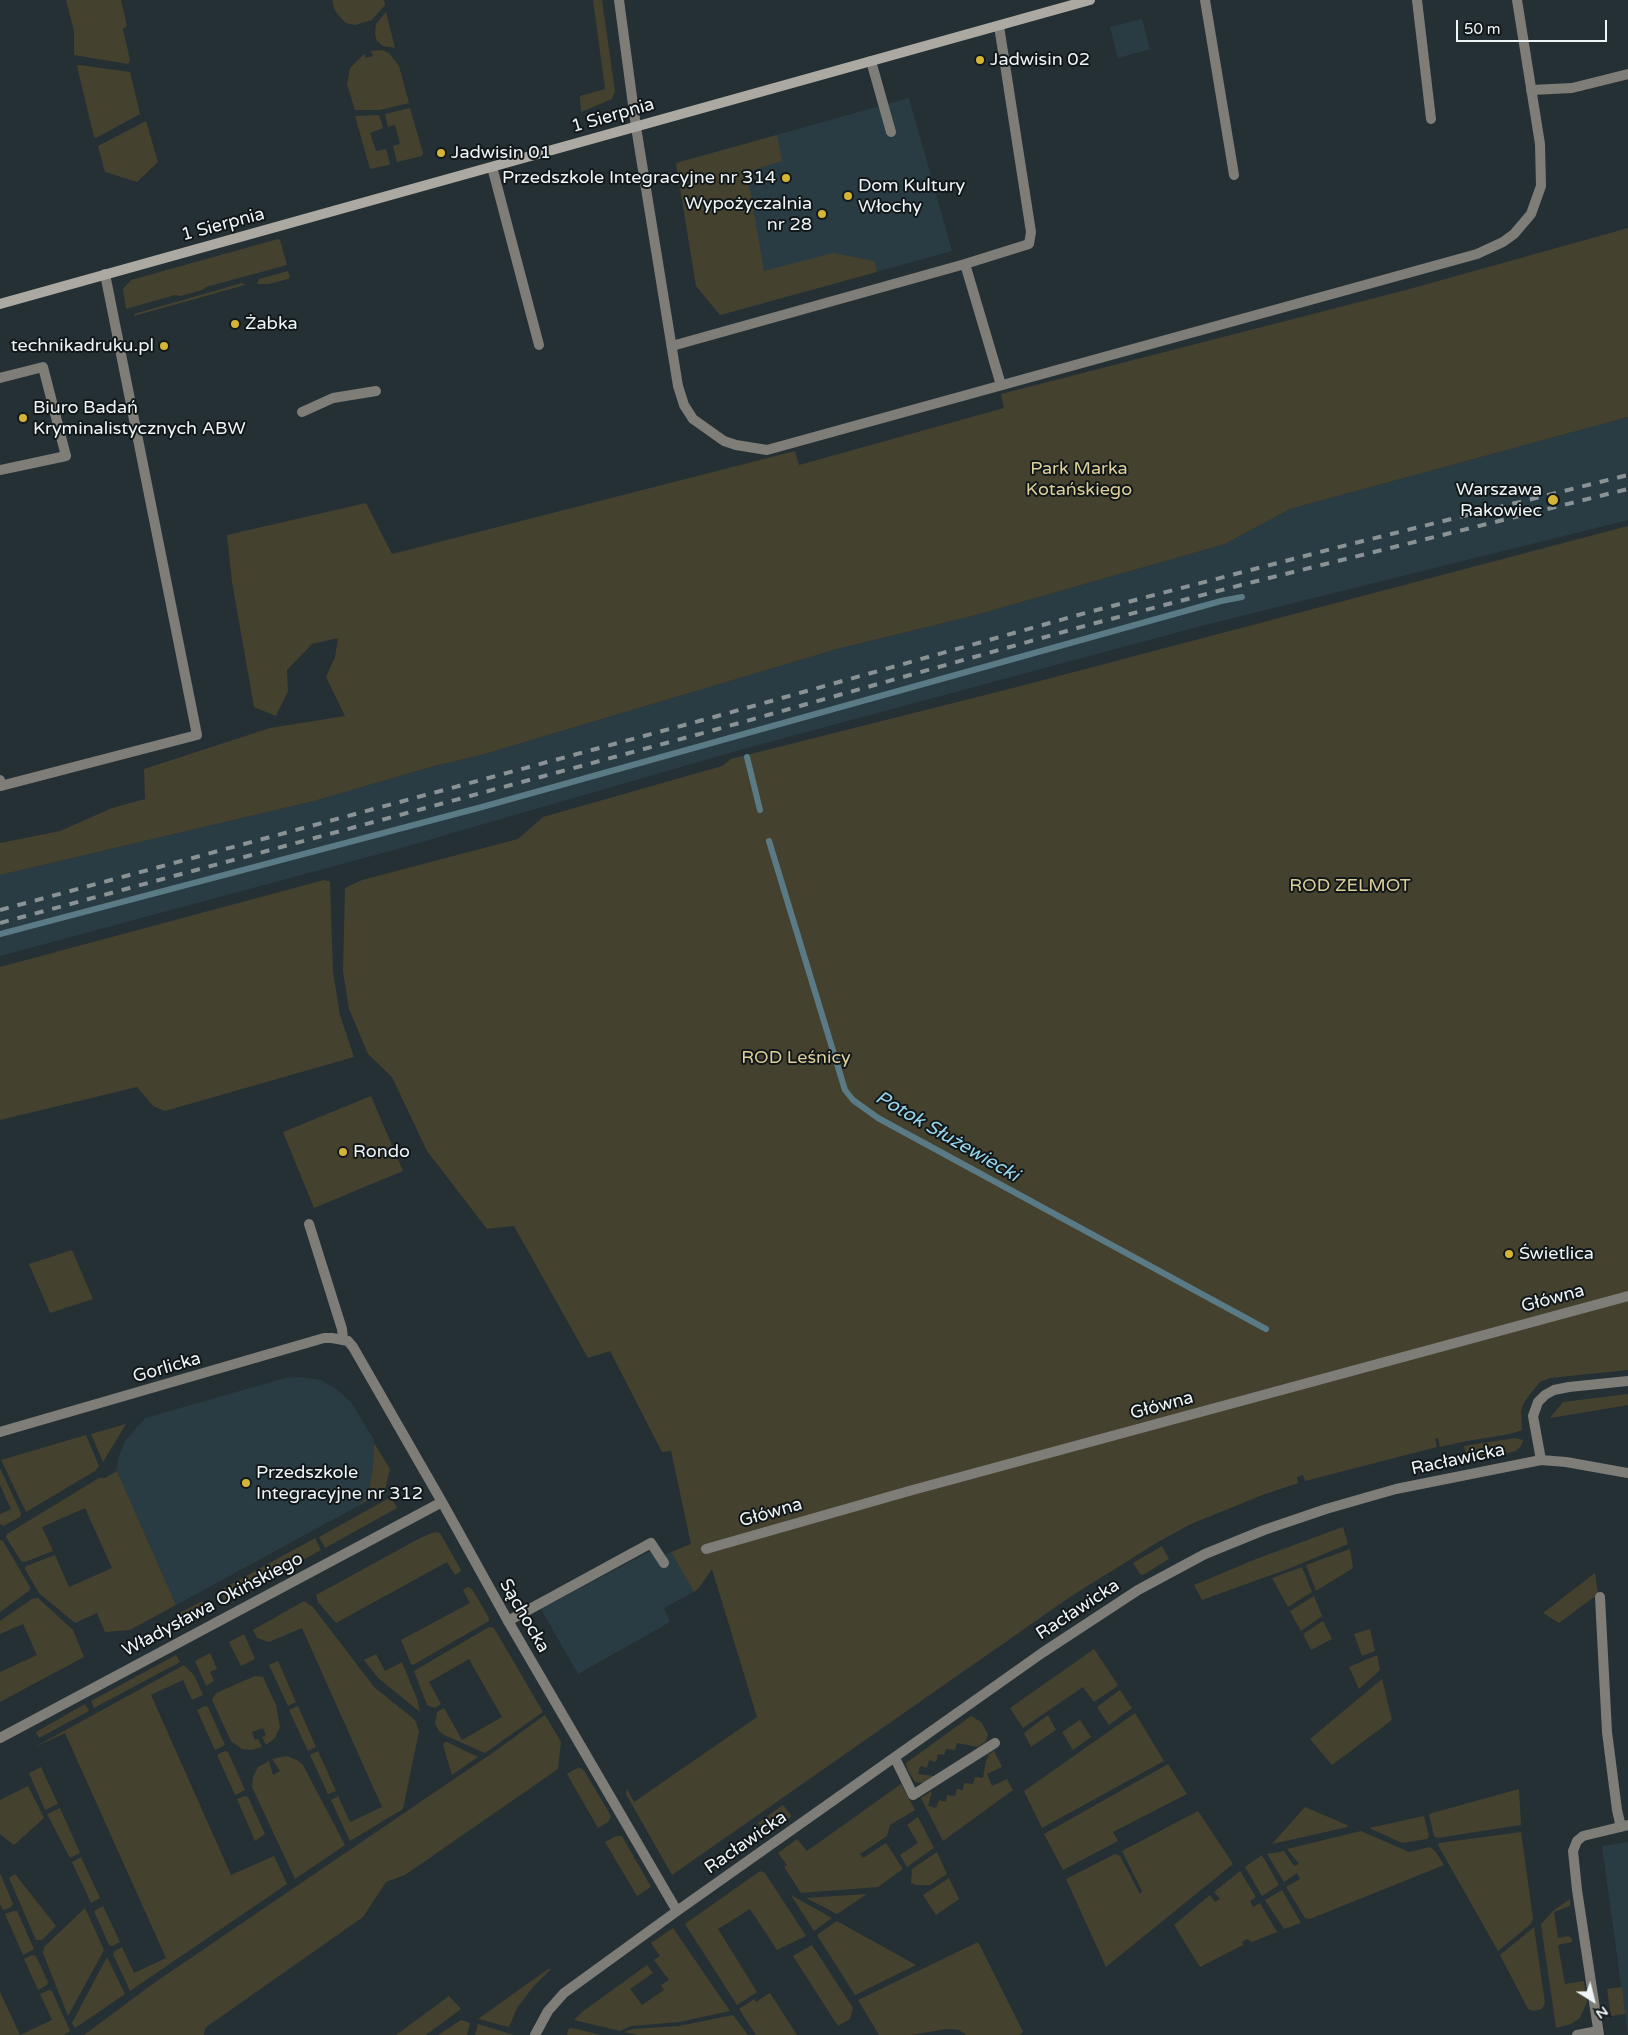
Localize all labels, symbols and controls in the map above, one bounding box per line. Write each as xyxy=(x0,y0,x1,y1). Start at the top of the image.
scale bar xyxy=(1458,10,1609,42)
text: 50 m xyxy=(1464,20,1501,38)
place label: Jadwisin 02 xyxy=(990,49,1090,71)
marker: Jadwisin 02 xyxy=(974,54,986,66)
street label: 1 Sierpnia xyxy=(569,94,657,138)
place label: Jadwisin 01 xyxy=(451,142,551,164)
marker: Jadwisin 01 xyxy=(435,147,447,159)
place label: Przedszkole Integracyjne nr 314 xyxy=(502,167,776,189)
marker: Przedszkole Integracyjne nr 314 xyxy=(780,172,792,184)
place label: Dom Kultury Włochy xyxy=(858,175,965,218)
marker: Dom Kultury Włochy xyxy=(842,190,854,202)
place label: Wypożyczalnia nr 28 xyxy=(685,193,812,235)
street label: 1 Sierpnia xyxy=(179,204,267,246)
marker: Wypożyczalnia nr 28 xyxy=(816,208,828,220)
place label: Żabka xyxy=(245,313,298,335)
marker: Żabka xyxy=(229,318,241,330)
place label: technikadruku.pl xyxy=(11,335,154,357)
marker: technikadruku.pl xyxy=(158,340,170,352)
place label: Biuro Badań Kryminalistycznych ABW xyxy=(33,397,246,439)
marker: Biuro Badań Kryminalistycznych ABW xyxy=(17,412,29,424)
park label: Park Marka Kotańskiego xyxy=(1026,458,1132,500)
place label: Warszawa Rakowiec xyxy=(1456,479,1542,522)
marker: Warszawa Rakowiec xyxy=(1546,493,1560,507)
park label: ROD ZELMOT xyxy=(1289,875,1411,897)
park label: ROD Leśnicy xyxy=(741,1047,851,1069)
water label: Potok Służewiecki xyxy=(871,1087,1023,1187)
place label: Rondo xyxy=(353,1141,410,1163)
marker: Rondo xyxy=(337,1146,349,1158)
place label: Świetlica xyxy=(1519,1243,1594,1265)
marker: Świetlica xyxy=(1503,1248,1515,1260)
street label: Główna xyxy=(1519,1280,1587,1318)
street label: Gorlicka xyxy=(130,1348,204,1388)
street label: Główna xyxy=(1128,1387,1196,1425)
street label: Racławicka xyxy=(1409,1440,1507,1480)
place label: Przedszkole Integracyjne nr 312 xyxy=(256,1462,423,1505)
marker: Przedszkole Integracyjne nr 312 xyxy=(240,1477,252,1489)
street label: Główna xyxy=(737,1494,805,1532)
street label: Władysława Okińskiego xyxy=(119,1548,307,1662)
street label: Sąchocka xyxy=(494,1575,554,1657)
street label: Racławicka xyxy=(1032,1575,1124,1645)
street label: Racławicka xyxy=(701,1807,791,1879)
north arrow xyxy=(1568,1975,1618,2025)
text: N xyxy=(1593,2002,1612,2023)

